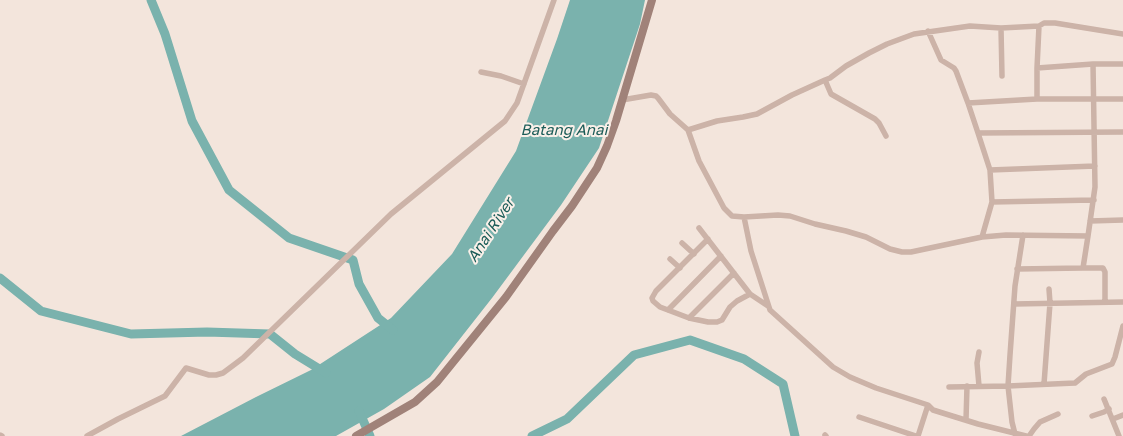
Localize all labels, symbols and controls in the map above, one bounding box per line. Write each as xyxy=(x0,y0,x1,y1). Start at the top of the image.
water label: Batang Anai xyxy=(521,121,607,139)
water label: Anai River xyxy=(464,195,518,265)

